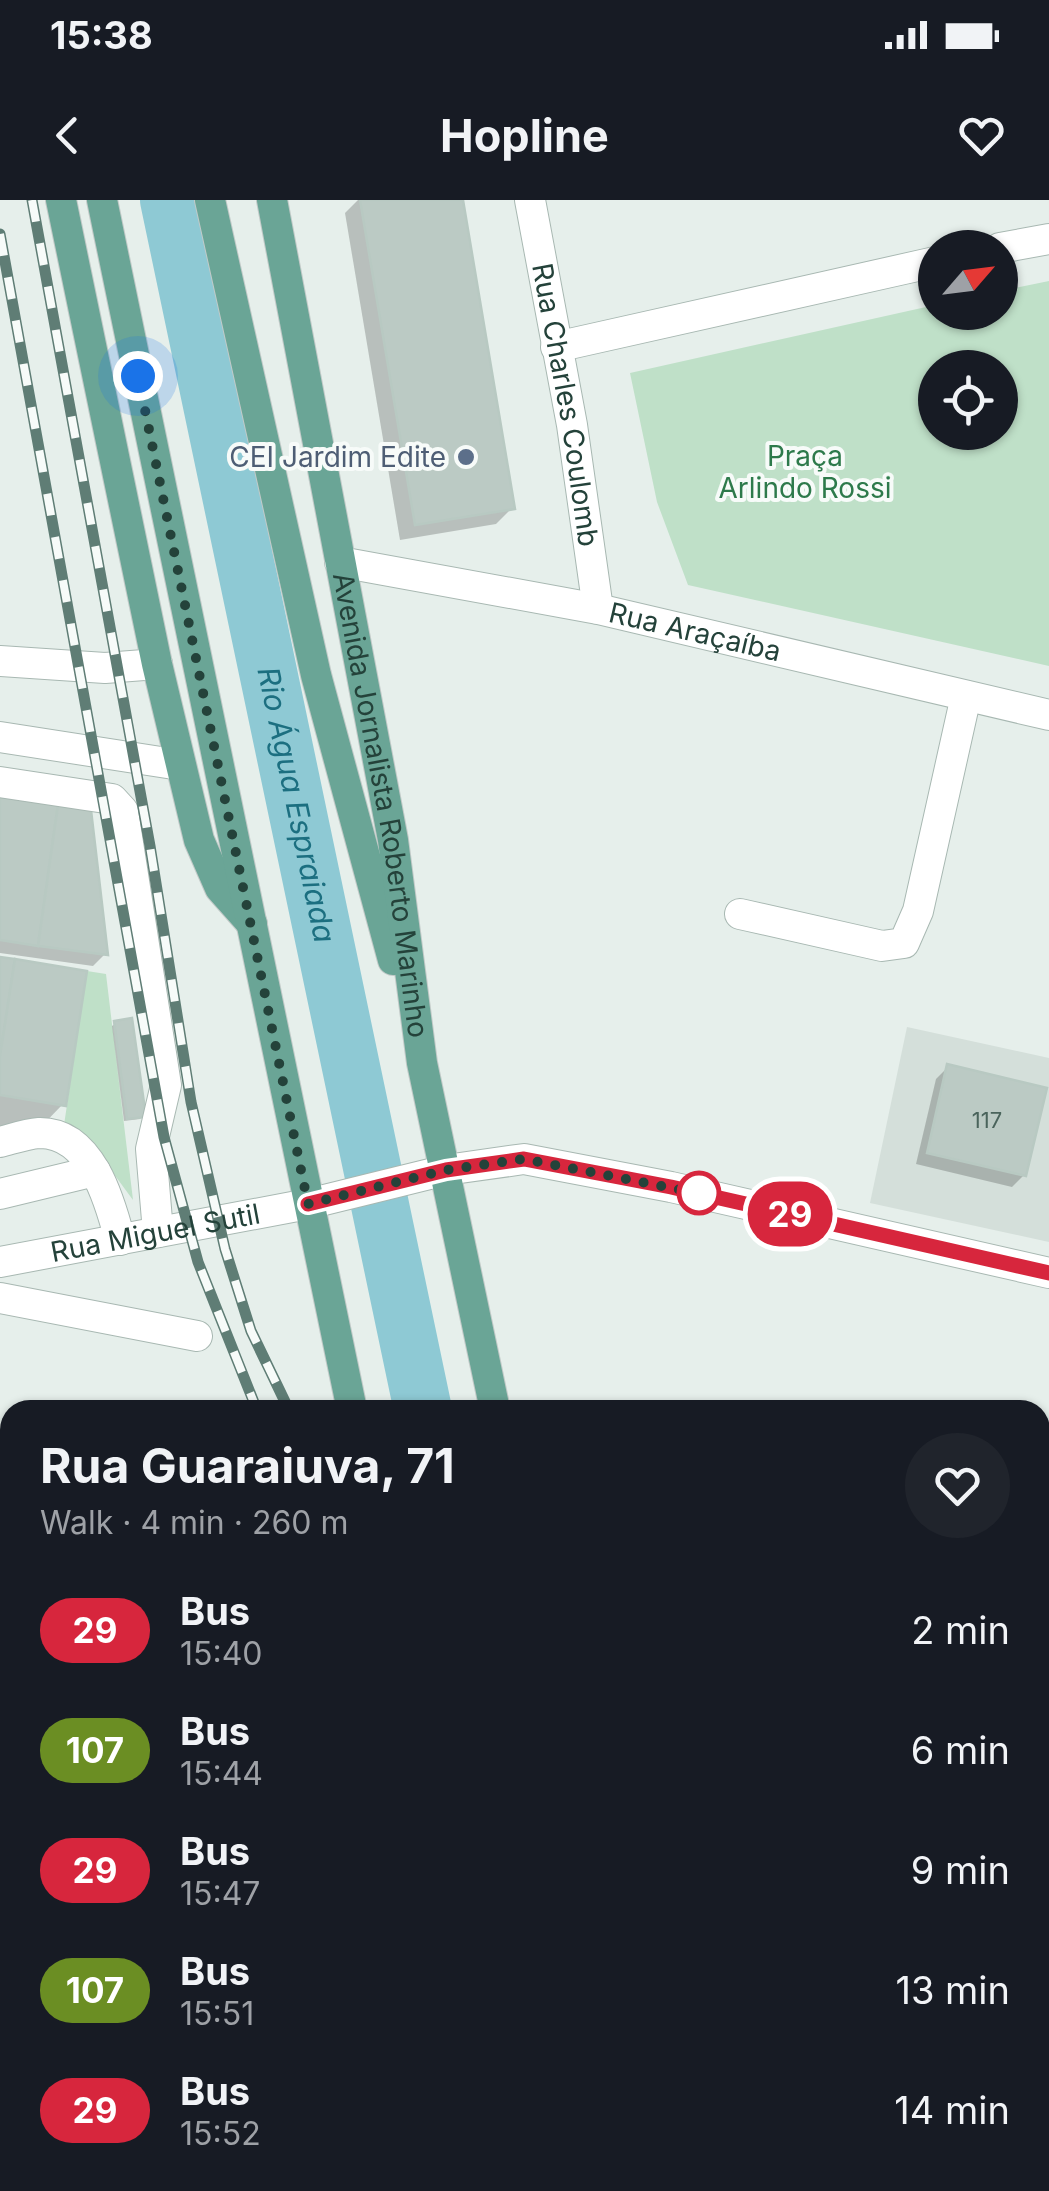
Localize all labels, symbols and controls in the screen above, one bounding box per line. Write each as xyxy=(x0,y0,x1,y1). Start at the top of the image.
text: 15:38 xyxy=(50,12,153,58)
icon: back xyxy=(40,108,95,163)
text: Hopline xyxy=(440,108,609,163)
icon: heart xyxy=(954,108,1009,163)
north arrow xyxy=(918,230,1018,330)
map controls xyxy=(918,230,1018,450)
street label: Rua Charles Coulomb xyxy=(525,260,606,549)
button: locate xyxy=(918,350,1018,450)
your location xyxy=(113,351,163,401)
park label: Praça Arlindo Rossi xyxy=(719,439,891,505)
place label: CEI Jardim Edite xyxy=(229,440,446,474)
marker: CEI Jardim Edite xyxy=(455,446,477,468)
street label: Avenida Jornalista Roberto Marinho xyxy=(326,569,436,1040)
street label: Rua Araçaíba xyxy=(606,595,785,668)
water label: Rio Água Espraiada xyxy=(250,664,343,946)
house number: 117 xyxy=(972,1107,1002,1133)
unlabelled marker xyxy=(678,1172,720,1214)
line badge: 29 xyxy=(745,1182,835,1246)
text: 29 xyxy=(768,1193,812,1235)
street label: Rua Miguel Sutil xyxy=(48,1196,263,1269)
button: heart xyxy=(905,1433,1010,1538)
text: Rua Guaraiuva, 71 xyxy=(40,1436,455,1495)
text: Walk · 4 min · 260 m xyxy=(40,1503,349,1542)
text: Bus xyxy=(180,1588,250,1634)
text: 2 min xyxy=(911,1607,1010,1653)
text: 29 xyxy=(73,1609,117,1651)
text: 15:40 xyxy=(180,1634,263,1673)
text: Bus xyxy=(180,1708,250,1754)
text: 6 min xyxy=(911,1727,1010,1773)
text: 107 xyxy=(66,1729,124,1771)
text: 15:44 xyxy=(180,1754,263,1793)
text: Bus xyxy=(180,1828,250,1874)
text: 9 min xyxy=(911,1847,1010,1893)
text: 29 xyxy=(73,1849,117,1891)
text: 15:47 xyxy=(180,1874,260,1913)
text: Bus xyxy=(180,1948,250,1994)
text: 13 min xyxy=(895,1967,1010,2013)
text: 107 xyxy=(66,1969,124,2011)
text: 15:51 xyxy=(180,1994,254,2033)
text: Bus xyxy=(180,2068,250,2114)
text: 14 min xyxy=(894,2087,1010,2133)
text: 29 xyxy=(73,2089,117,2131)
text: 15:52 xyxy=(180,2114,261,2153)

